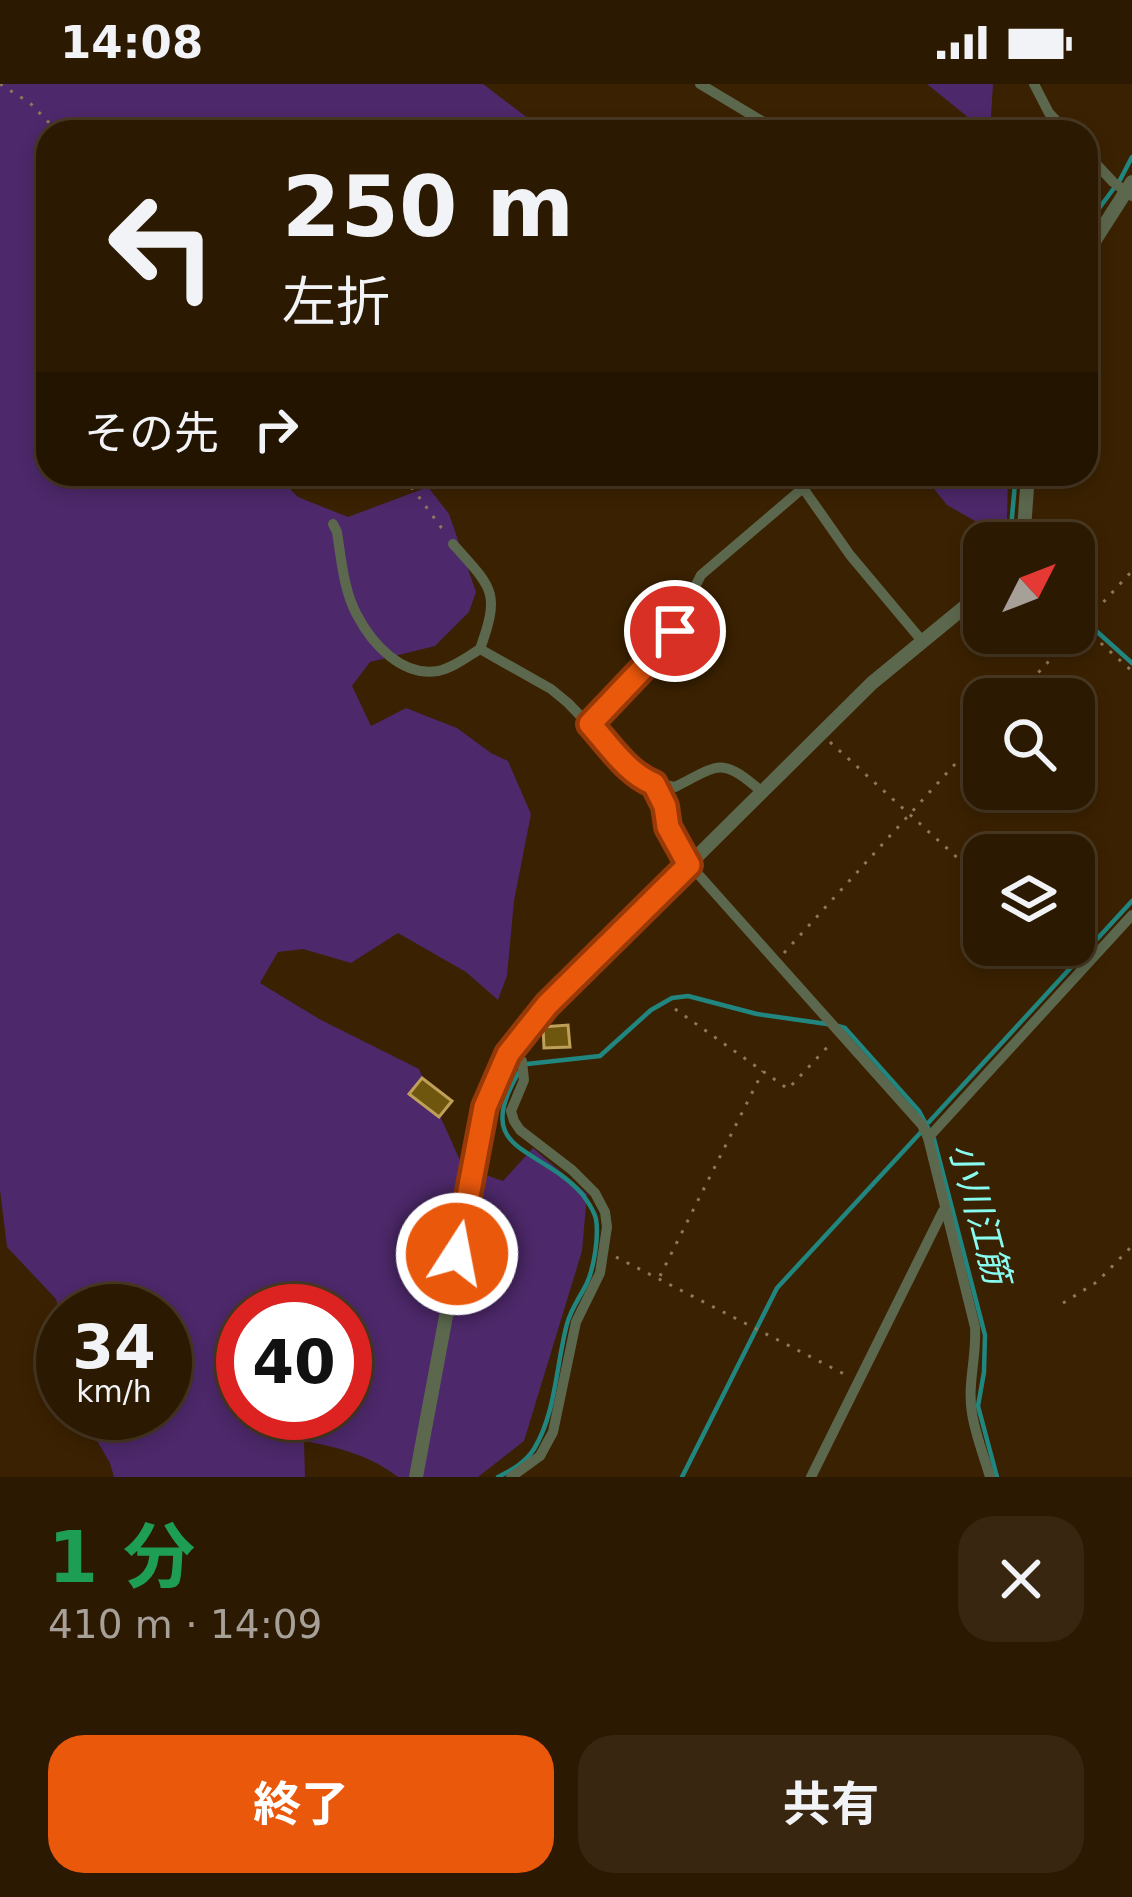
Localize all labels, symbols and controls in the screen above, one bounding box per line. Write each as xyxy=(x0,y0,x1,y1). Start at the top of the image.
text: 14:08 xyxy=(60,16,203,69)
text: 250 m xyxy=(282,158,574,256)
icon: left xyxy=(84,168,240,324)
text: 左折 xyxy=(282,271,390,334)
icon: right xyxy=(243,396,309,462)
text: その先 xyxy=(84,407,219,460)
north arrow xyxy=(963,522,1095,654)
map controls xyxy=(963,522,1095,966)
pin xyxy=(624,580,726,682)
icon: arrive xyxy=(642,598,708,664)
button: search xyxy=(963,678,1095,810)
button: layers xyxy=(963,834,1095,966)
water label: 小川江筋 xyxy=(942,1138,1020,1293)
position arrow xyxy=(394,1191,520,1317)
speed limit sign: 40 xyxy=(216,1284,372,1440)
text: 34 xyxy=(72,1312,156,1382)
text: km/h xyxy=(76,1374,152,1409)
text: 1 分 xyxy=(48,1515,195,1599)
button: close xyxy=(958,1516,1084,1642)
text: 410 m · 14:09 xyxy=(48,1602,322,1647)
button: 終了 xyxy=(48,1735,554,1873)
button: 共有 xyxy=(578,1735,1084,1873)

